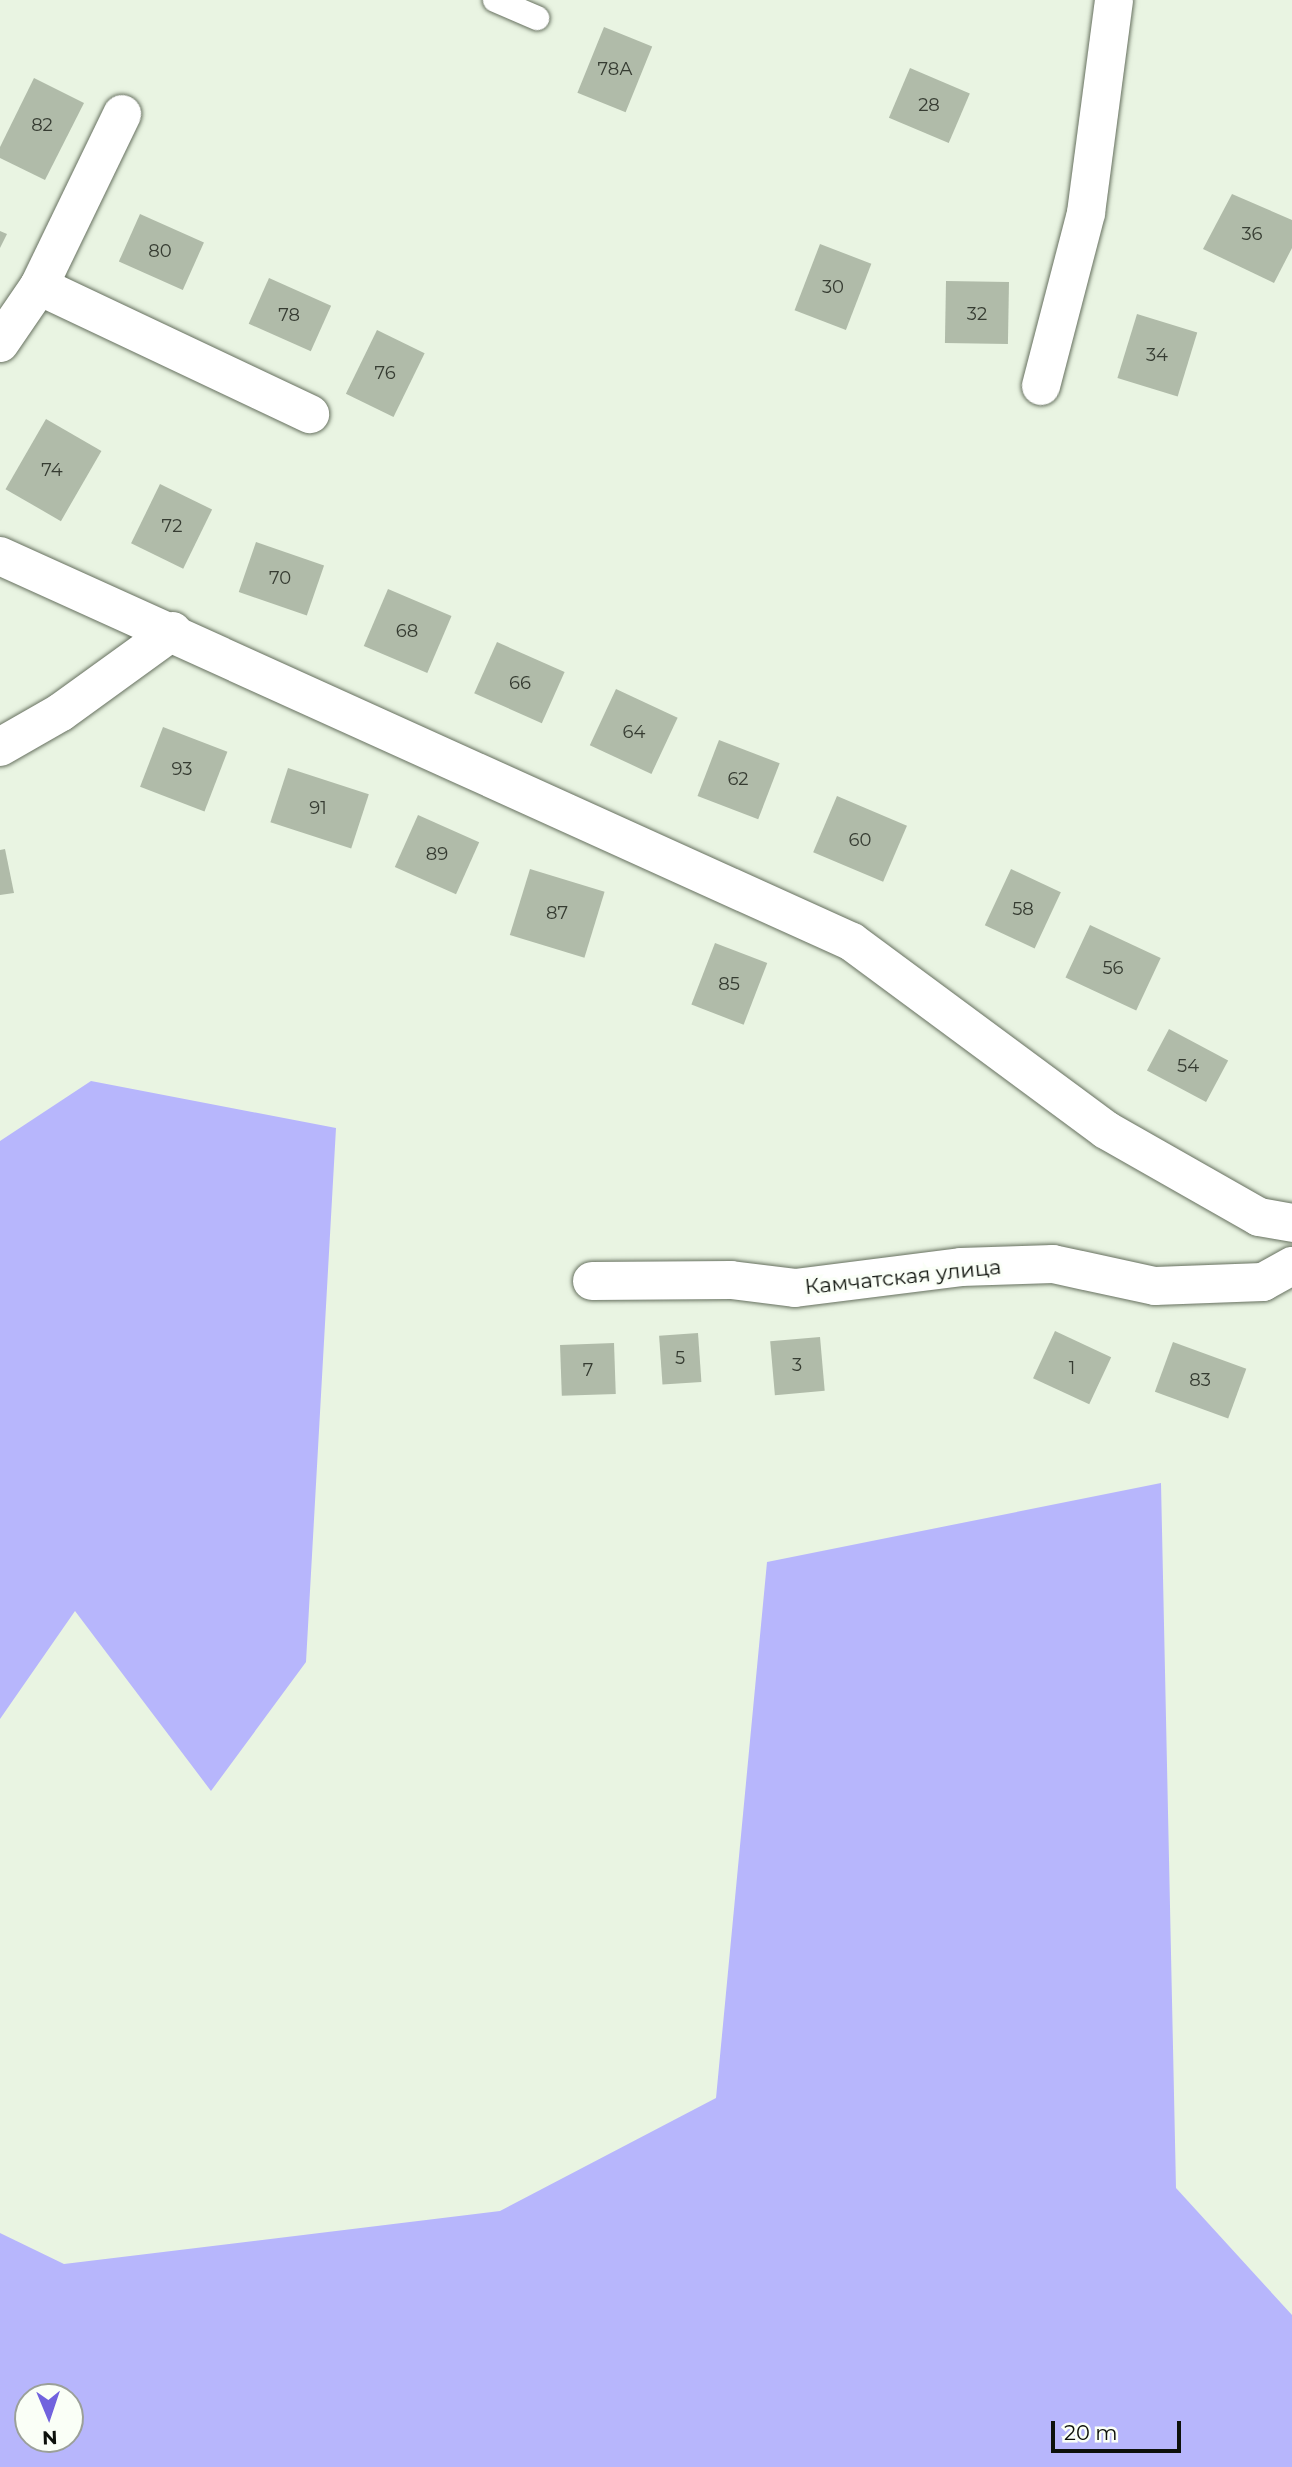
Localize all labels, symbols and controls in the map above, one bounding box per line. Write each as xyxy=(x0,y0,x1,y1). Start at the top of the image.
house number: 78А xyxy=(597,58,633,80)
house number: 28 xyxy=(918,94,940,116)
house number: 82 xyxy=(31,114,53,136)
house number: 36 xyxy=(1241,223,1263,245)
house number: 80 xyxy=(148,240,172,262)
house number: 30 xyxy=(822,276,844,298)
house number: 32 xyxy=(967,303,987,325)
house number: 78 xyxy=(278,304,300,326)
house number: 34 xyxy=(1146,344,1168,366)
house number: 76 xyxy=(374,362,396,384)
house number: 74 xyxy=(41,459,63,481)
house number: 72 xyxy=(162,515,182,537)
house number: 70 xyxy=(269,567,291,589)
house number: 68 xyxy=(396,620,418,642)
house number: 66 xyxy=(509,672,531,694)
house number: 64 xyxy=(623,721,645,743)
house number: 93 xyxy=(172,758,192,780)
house number: 62 xyxy=(727,768,749,790)
house number: 91 xyxy=(309,797,327,819)
house number: 60 xyxy=(849,829,871,851)
house number: 89 xyxy=(426,843,448,865)
house number: 58 xyxy=(1012,898,1034,920)
house number: 87 xyxy=(546,902,568,924)
house number: 56 xyxy=(1102,957,1124,979)
house number: 85 xyxy=(718,973,740,995)
house number: 54 xyxy=(1177,1055,1199,1077)
street label: Камчатская улица xyxy=(804,1254,1002,1300)
house number: 5 xyxy=(675,1347,685,1369)
house number: 3 xyxy=(792,1354,802,1376)
house number: 1 xyxy=(1069,1357,1075,1379)
house number: 7 xyxy=(583,1359,593,1381)
house number: 83 xyxy=(1189,1369,1211,1391)
north arrow xyxy=(14,2383,84,2453)
scale bar xyxy=(1054,2408,1184,2452)
text: 20 m xyxy=(1064,2420,1118,2445)
text: N xyxy=(42,2426,58,2449)

